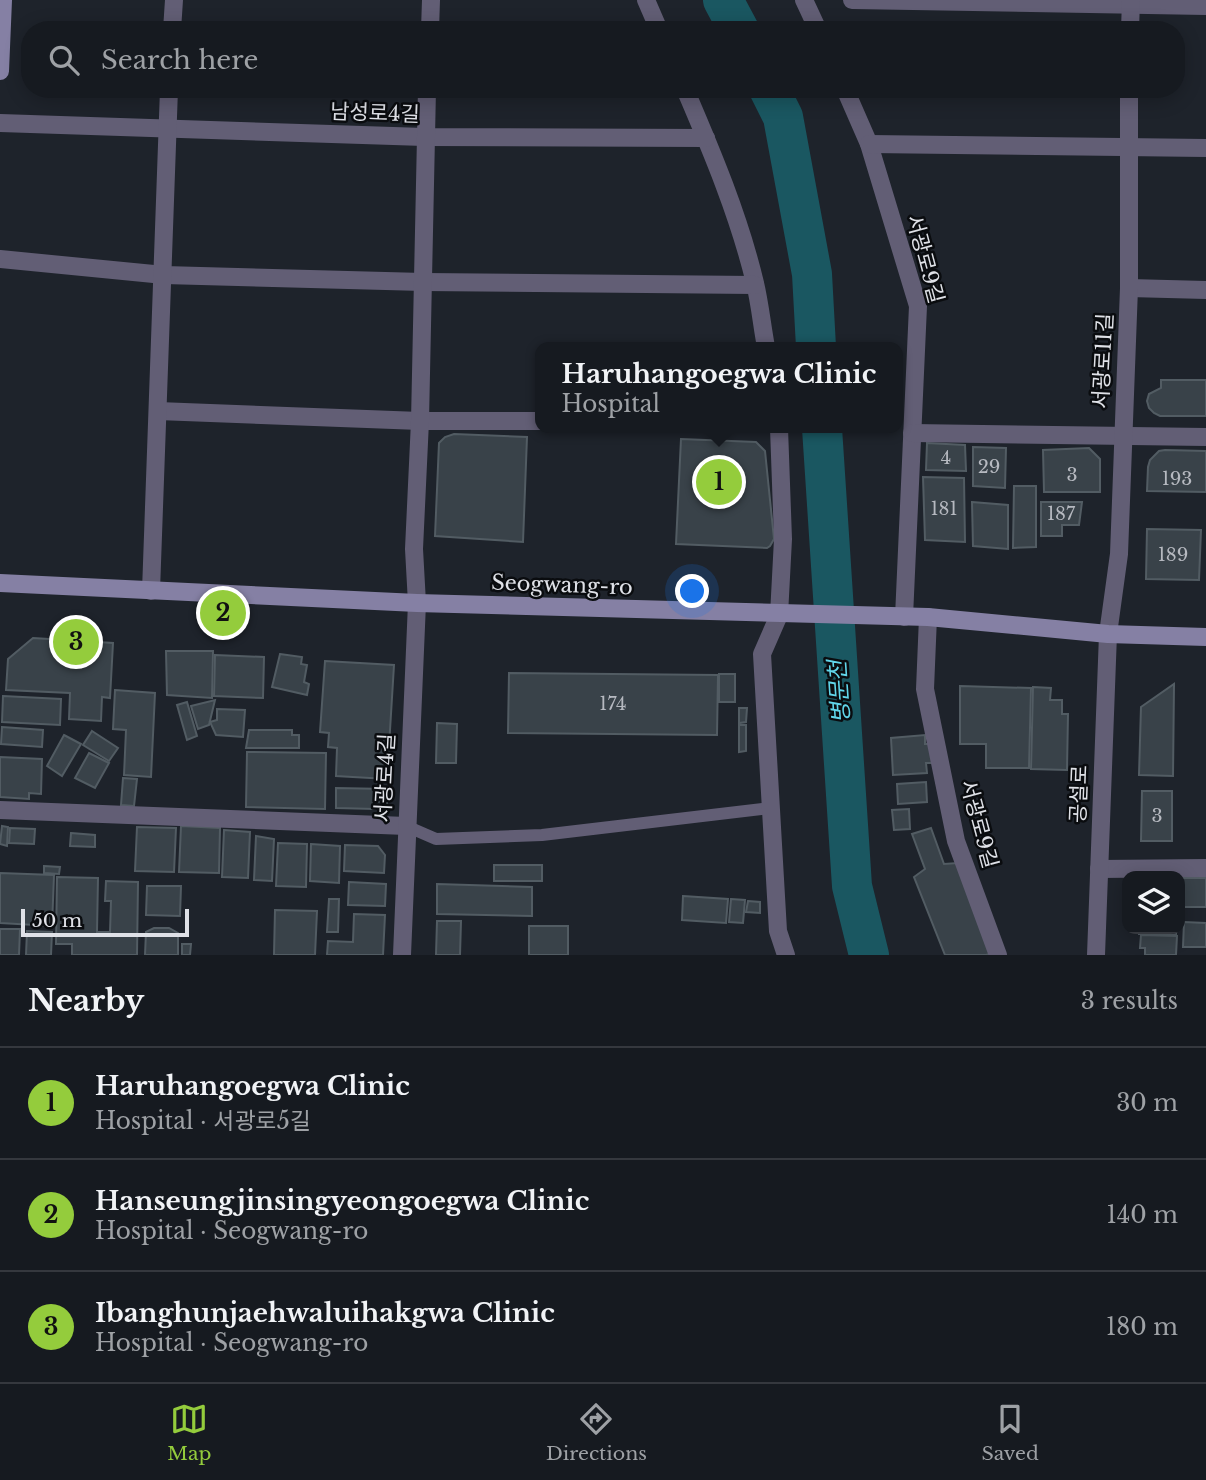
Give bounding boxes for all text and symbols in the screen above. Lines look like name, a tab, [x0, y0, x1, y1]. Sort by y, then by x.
search box	[21, 21, 1185, 98]
icon: search	[45, 41, 83, 79]
text: Search here	[101, 44, 258, 76]
street label: 남성로4길	[330, 98, 420, 128]
street label: 서광로9길	[901, 212, 949, 306]
street label: 서광로11길	[1088, 312, 1118, 410]
popup	[535, 342, 903, 433]
text: Haruhangoegwa Clinic	[562, 358, 876, 390]
text: Hospital	[562, 390, 660, 418]
house number: 4	[941, 447, 951, 469]
pin: 1	[696, 456, 742, 508]
house number: 29	[978, 456, 1000, 478]
house number: 3	[1066, 464, 1078, 486]
house number: 193	[1162, 468, 1192, 490]
house number: 181	[931, 498, 957, 520]
house number: 187	[1047, 503, 1076, 525]
house number: 189	[1158, 544, 1188, 566]
street label: Seogwang-ro	[491, 570, 633, 600]
your location	[675, 574, 709, 608]
pin: 2	[200, 587, 246, 639]
pin: 3	[53, 616, 99, 668]
water label: 병문천	[823, 657, 855, 725]
house number: 174	[599, 693, 627, 715]
street label: 서광로4길	[370, 733, 400, 823]
street label: 공설로	[1065, 765, 1093, 823]
street label: 서광로9길	[955, 777, 1003, 871]
house number: 3	[1151, 805, 1163, 827]
map controls	[1122, 871, 1185, 934]
button: layers	[1122, 871, 1185, 934]
scale bar	[21, 906, 189, 938]
text: 50 m	[32, 909, 82, 932]
text: Nearby	[28, 982, 144, 1019]
text: 3 results	[1081, 987, 1178, 1015]
text: Haruhangoegwa Clinic	[95, 1070, 410, 1102]
text: 1	[46, 1089, 56, 1117]
text: 30 m	[1116, 1089, 1178, 1117]
text: Hospital · 서광로5길	[95, 1107, 311, 1135]
text: Hanseungjinsingyeongoegwa Clinic	[95, 1185, 589, 1217]
text: 2	[44, 1201, 58, 1229]
text: 140 m	[1107, 1201, 1178, 1229]
text: Hospital · Seogwang-ro	[95, 1217, 368, 1245]
text: Ibanghunjaehwaluihakgwa Clinic	[95, 1297, 555, 1329]
text: 3	[44, 1313, 58, 1341]
text: 180 m	[1106, 1313, 1178, 1341]
text: Hospital · Seogwang-ro	[95, 1329, 368, 1357]
tab: Map	[167, 1400, 211, 1465]
tab: Directions	[546, 1400, 647, 1465]
tab: Saved	[981, 1400, 1039, 1465]

